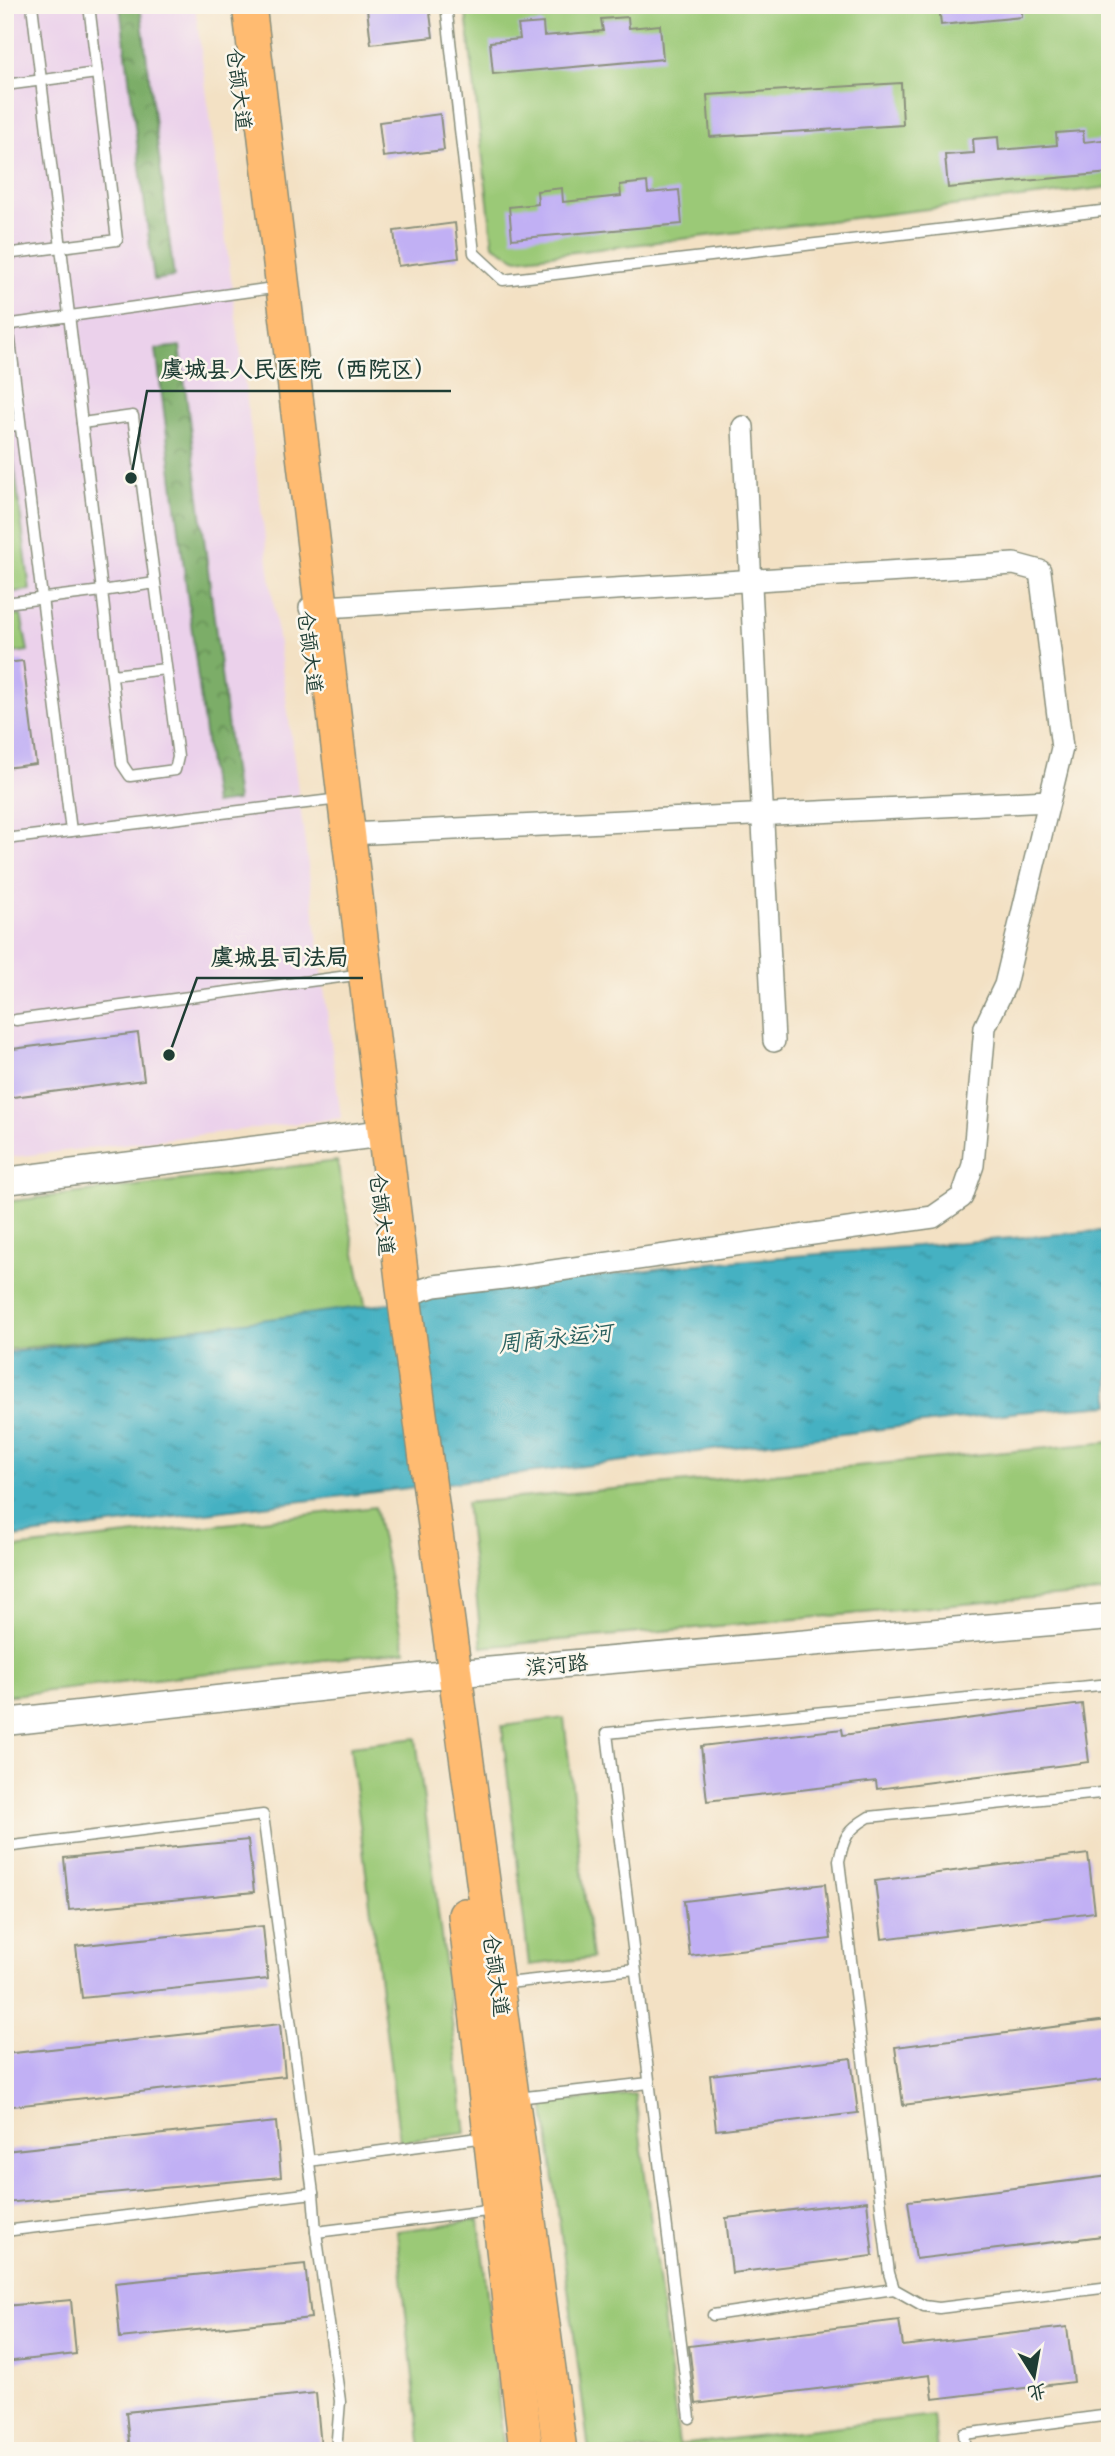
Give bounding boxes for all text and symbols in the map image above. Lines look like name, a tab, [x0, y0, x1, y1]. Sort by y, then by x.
street label: 仓颉大道	[220, 46, 257, 132]
callout: 虞城县人民医院（西院区）	[147, 347, 451, 391]
text: 虞城县人民医院（西院区）	[161, 355, 437, 384]
street label: 仓颉大道	[291, 609, 328, 695]
callout: 虞城县司法局	[197, 934, 363, 978]
text: 虞城县司法局	[211, 943, 349, 972]
street label: 仓颉大道	[363, 1171, 400, 1257]
water label: 周商永运河	[496, 1318, 618, 1359]
street label: 滨河路	[524, 1649, 590, 1682]
street label: 仓颉大道	[476, 1932, 515, 2019]
north arrow	[1000, 2340, 1070, 2410]
text: 北	[1025, 2378, 1049, 2405]

